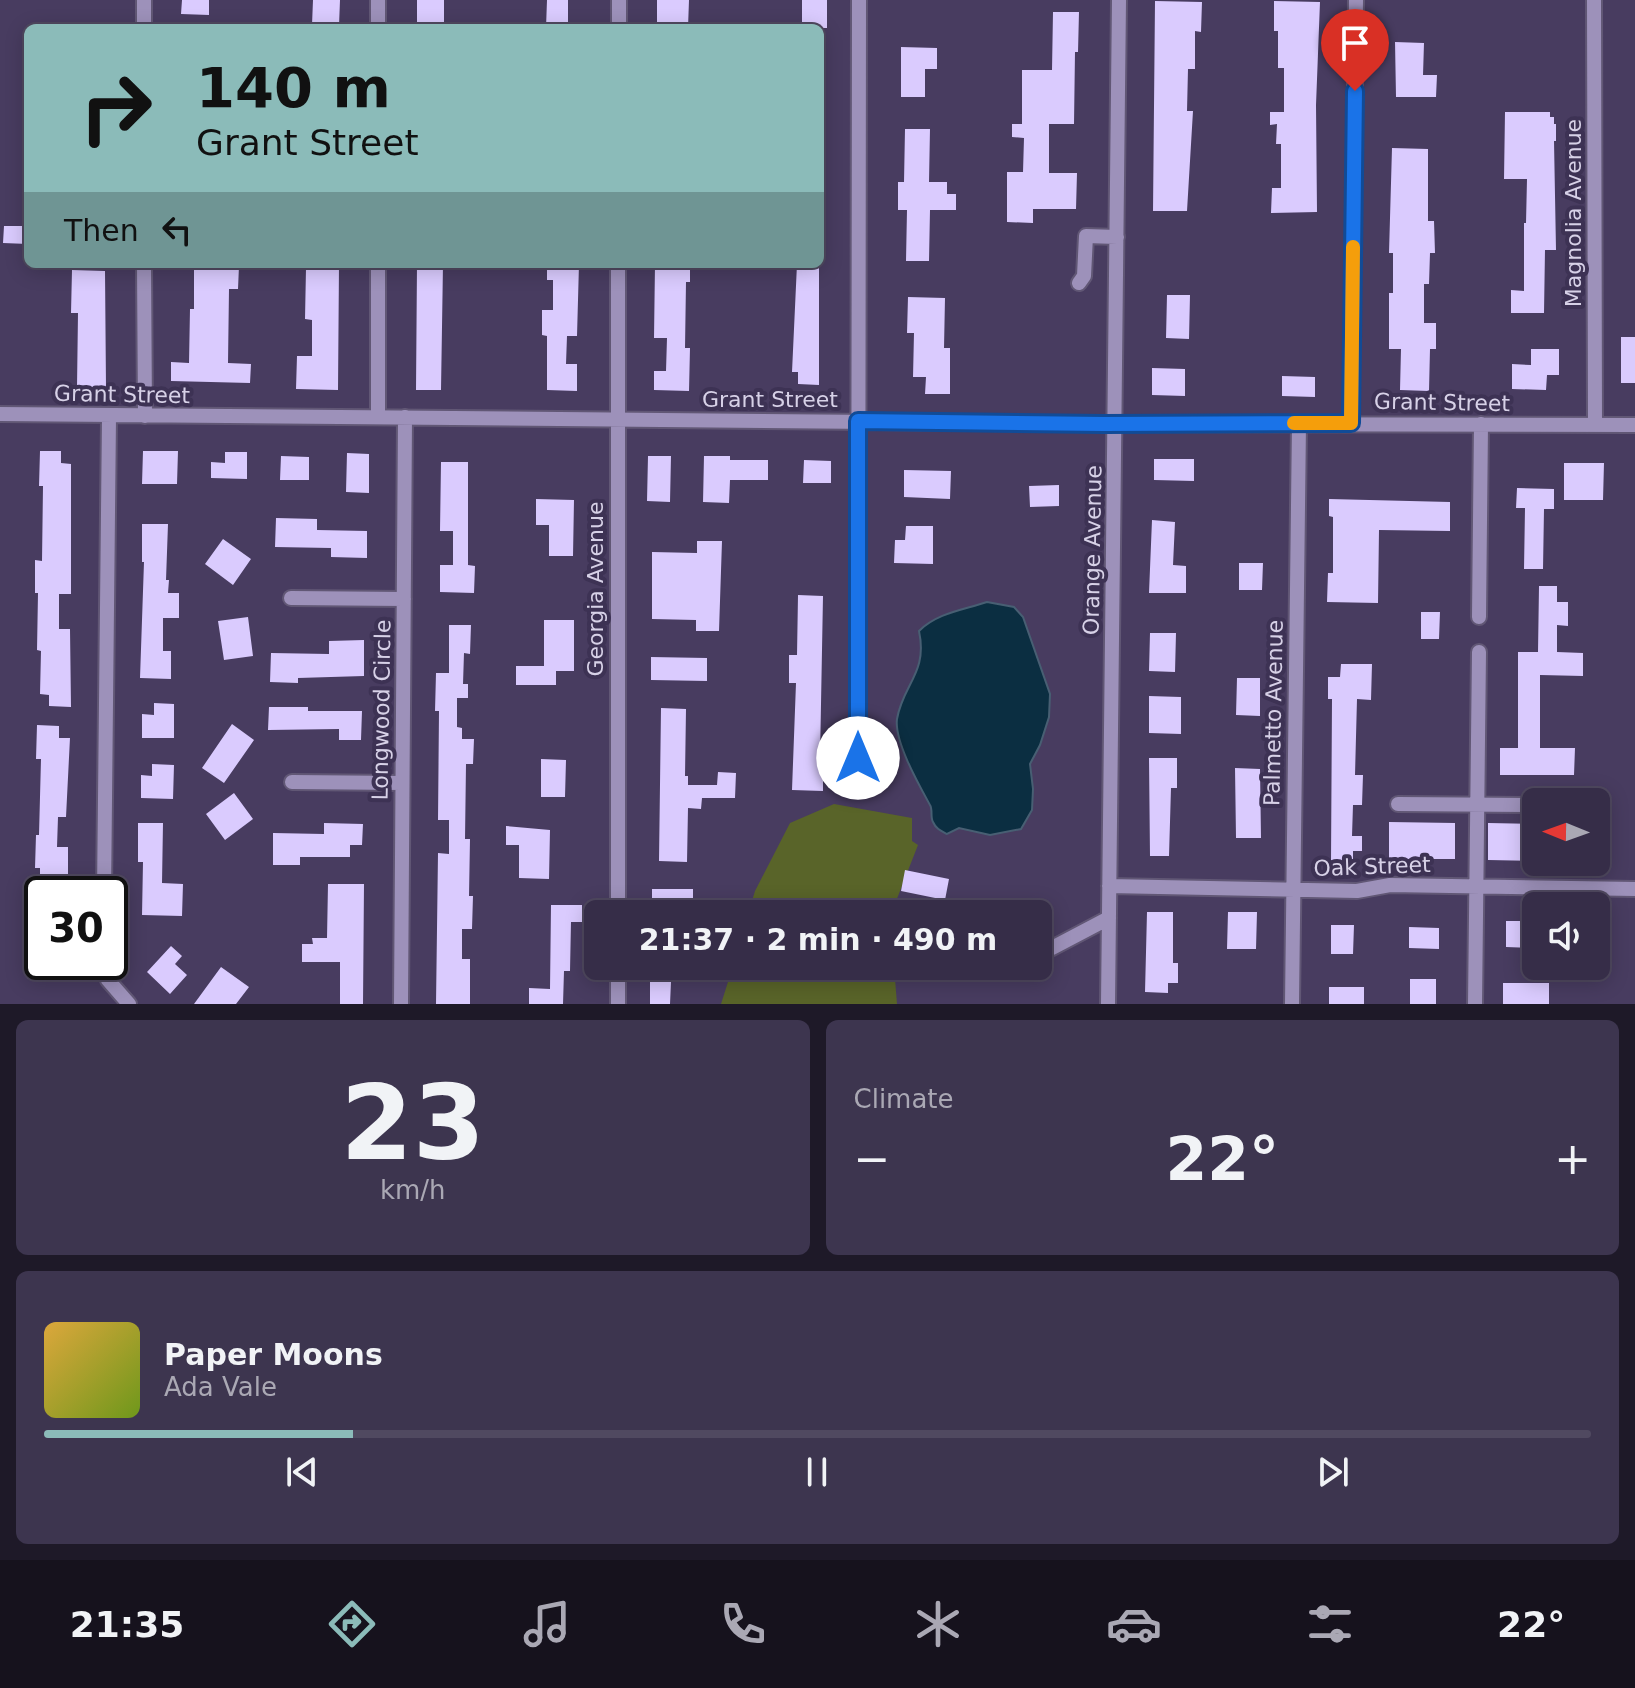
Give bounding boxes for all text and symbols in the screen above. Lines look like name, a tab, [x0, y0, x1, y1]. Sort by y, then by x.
pin	[1321, 9, 1389, 91]
icon: arrive	[1333, 21, 1377, 65]
text: 140 m	[196, 55, 391, 120]
icon: right	[64, 56, 168, 160]
street label: Magnolia Avenue	[1561, 119, 1586, 307]
text: Grant Street	[196, 122, 419, 163]
icon: left	[155, 208, 199, 252]
text: Then	[64, 213, 139, 248]
street label: Grant Street	[54, 381, 191, 408]
street label: Grant Street	[702, 387, 838, 412]
street label: Grant Street	[1374, 389, 1511, 416]
street label: Orange Avenue	[1079, 465, 1106, 635]
street label: Georgia Avenue	[583, 502, 608, 677]
street label: Longwood Circle	[367, 619, 396, 801]
street label: Palmetto Avenue	[1259, 620, 1288, 806]
position arrow	[816, 716, 900, 800]
north arrow	[1522, 788, 1610, 876]
map controls	[1522, 788, 1610, 980]
street label: Oak Street	[1313, 852, 1431, 881]
speed limit sign: 30	[24, 876, 128, 980]
button: sound	[1522, 892, 1610, 980]
text: 21:37 · 2 min · 490 m	[639, 922, 997, 957]
text: 23	[340, 1062, 485, 1184]
text: Climate	[854, 1084, 954, 1114]
text: 22°	[1166, 1124, 1279, 1194]
text: −	[854, 1133, 890, 1184]
text: +	[1554, 1133, 1591, 1184]
text: km/h	[380, 1175, 446, 1205]
text: Paper Moons	[164, 1337, 383, 1372]
text: Ada Vale	[164, 1372, 277, 1402]
icon: previous	[280, 1450, 324, 1494]
icon: pause	[795, 1450, 839, 1494]
icon: next	[1311, 1450, 1355, 1494]
icon: directions	[324, 1596, 380, 1652]
icon: music	[519, 1596, 575, 1652]
icon: phone	[715, 1596, 771, 1652]
icon: climate	[910, 1596, 966, 1652]
icon: car	[1106, 1596, 1162, 1652]
icon: filters	[1302, 1596, 1358, 1652]
text: 21:35	[70, 1604, 184, 1645]
text: 22°	[1497, 1604, 1565, 1645]

